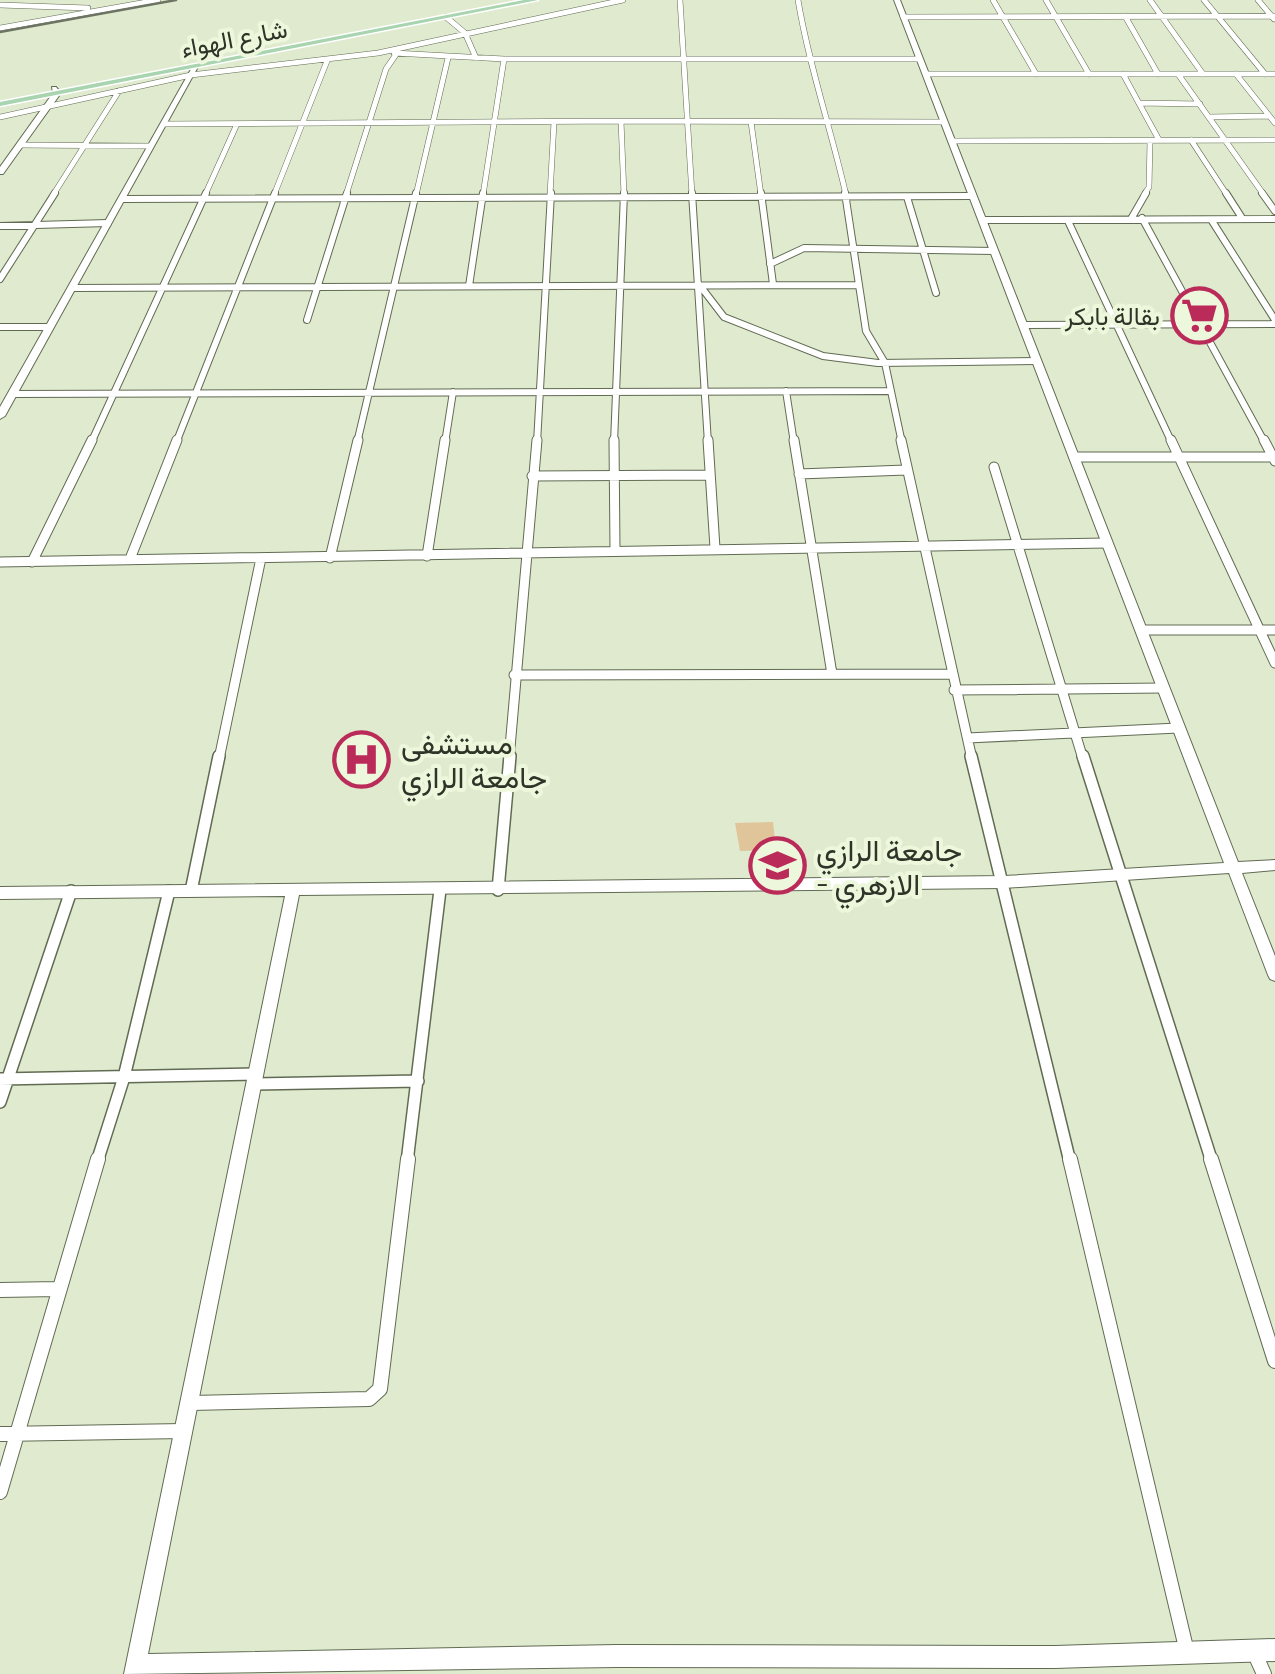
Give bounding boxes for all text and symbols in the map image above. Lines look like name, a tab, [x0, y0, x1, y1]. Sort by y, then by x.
street label: شارع الهواء	[178, 11, 290, 65]
supermarket icon: بقالة بابكر	[1169, 285, 1229, 345]
place label: بقالة بابكر	[1064, 298, 1160, 333]
place label: مستشفى جامعة الرازي	[401, 722, 547, 802]
hospital icon: مستشفى جامعة الرازي	[332, 729, 392, 789]
place label: جامعة الرازي - الازهري	[816, 829, 962, 909]
school or university icon: جامعة الرازي - الازهري	[747, 836, 807, 896]

